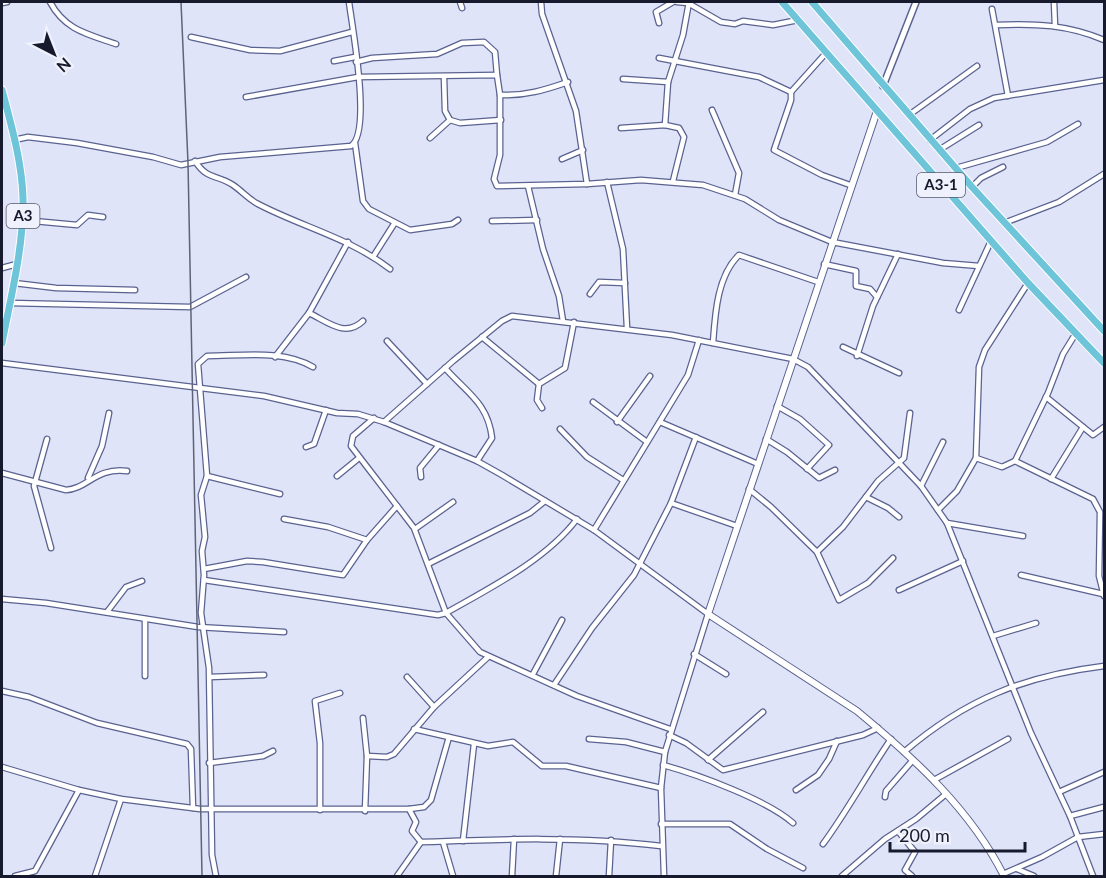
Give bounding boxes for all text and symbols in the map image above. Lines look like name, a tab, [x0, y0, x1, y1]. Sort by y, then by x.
north arrow	[24, 24, 84, 84]
text: N	[53, 54, 75, 77]
road number: A3-1	[917, 173, 965, 197]
road number: A3	[7, 204, 40, 228]
scale bar	[890, 815, 1025, 853]
text: 200 m	[899, 824, 950, 846]

